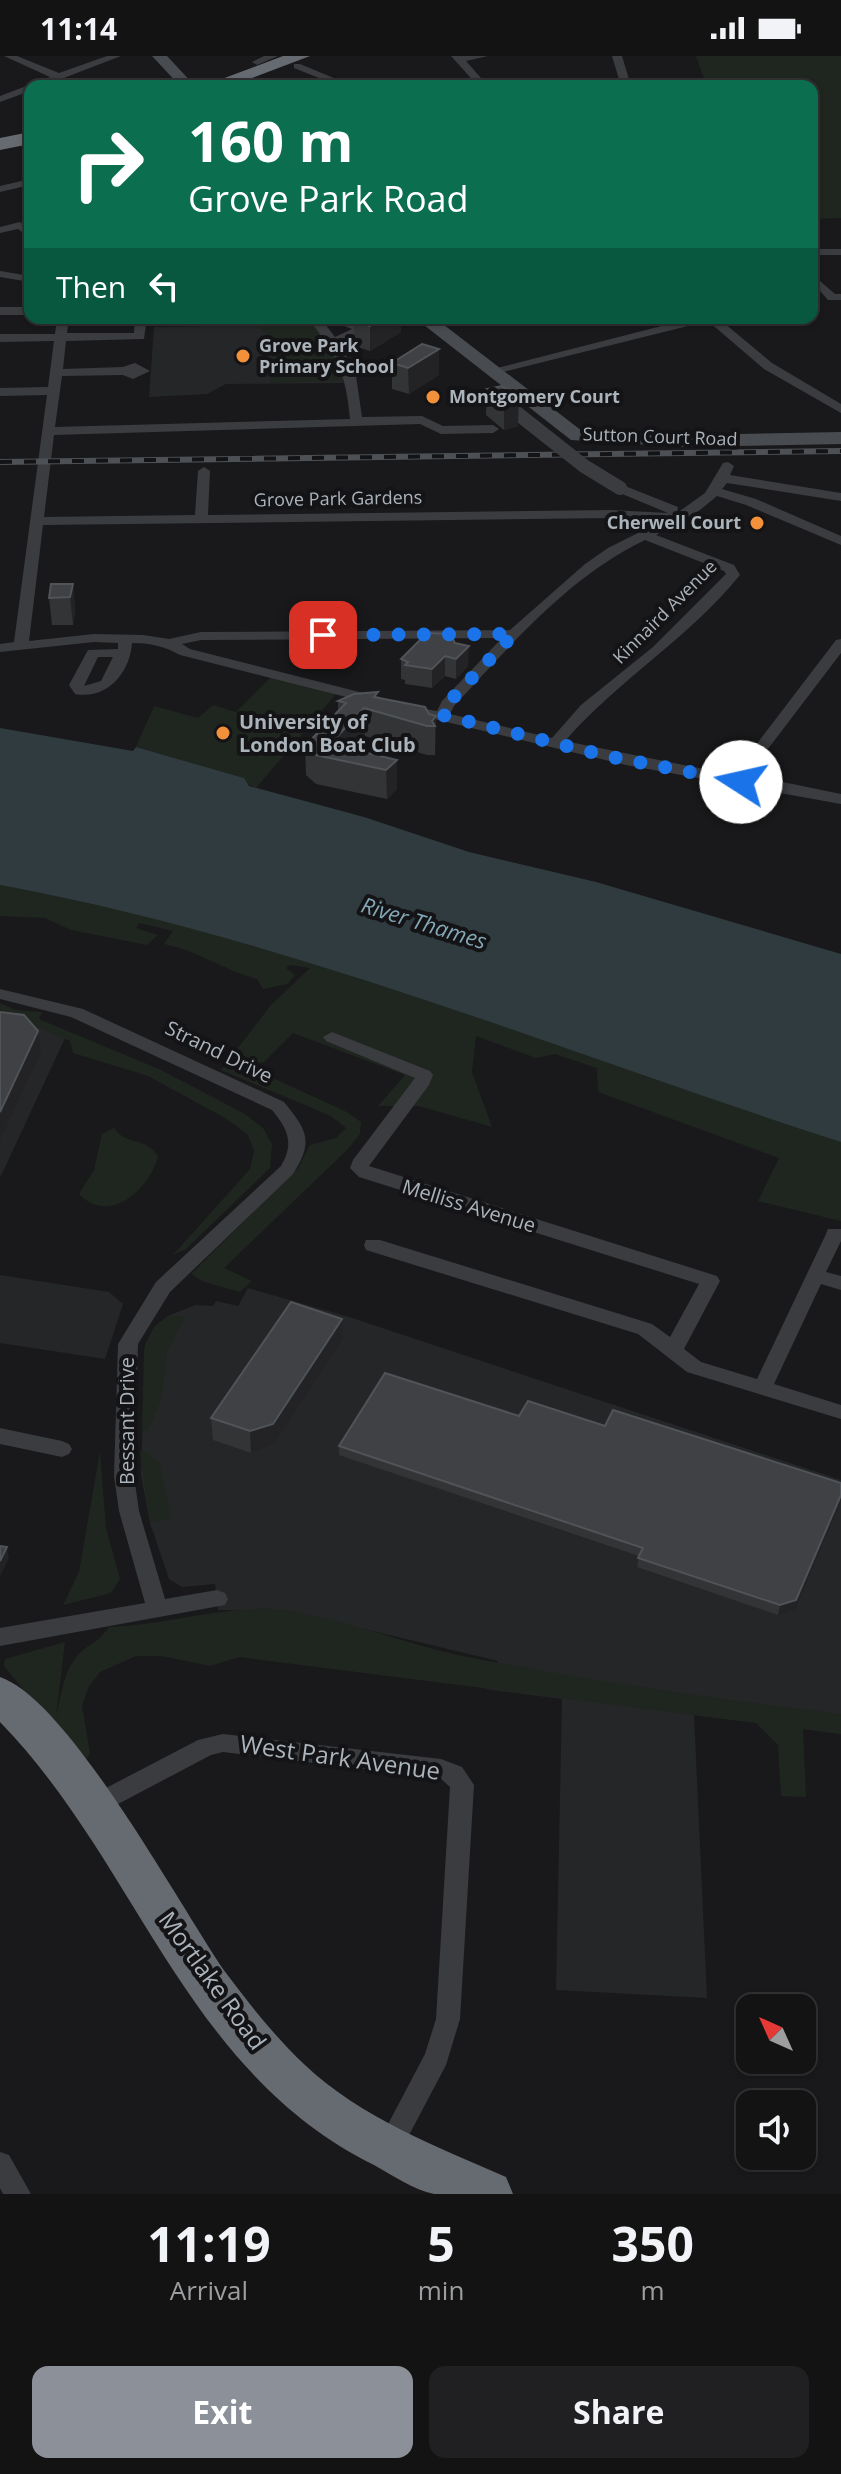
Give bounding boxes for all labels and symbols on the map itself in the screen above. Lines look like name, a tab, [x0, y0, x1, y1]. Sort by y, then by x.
place label: Grove Park Primary School	[259, 333, 394, 378]
marker: Grove Park Primary School	[234, 347, 252, 365]
place label: Montgomery Court	[449, 384, 620, 408]
marker: Montgomery Court	[424, 388, 442, 406]
street label: Sutton Court Road	[582, 421, 738, 451]
street label: Grove Park Gardens	[254, 485, 422, 511]
place label: Cherwell Court	[607, 510, 741, 534]
marker: Cherwell Court	[748, 514, 766, 532]
street label: Kinnaird Avenue	[607, 554, 722, 669]
pin	[289, 601, 357, 669]
place label: University of London Boat Club	[239, 708, 416, 758]
marker: University of London Boat Club	[214, 724, 232, 742]
position arrow	[699, 740, 783, 824]
water label: River Thames	[358, 889, 491, 955]
street label: Strand Drive	[161, 1014, 277, 1089]
street label: Melliss Avenue	[399, 1172, 539, 1239]
street label: Bessant Drive	[113, 1357, 140, 1485]
street label: West Park Avenue	[238, 1726, 442, 1787]
street label: Mortlake Road	[152, 1904, 275, 2056]
north arrow	[736, 1994, 816, 2074]

